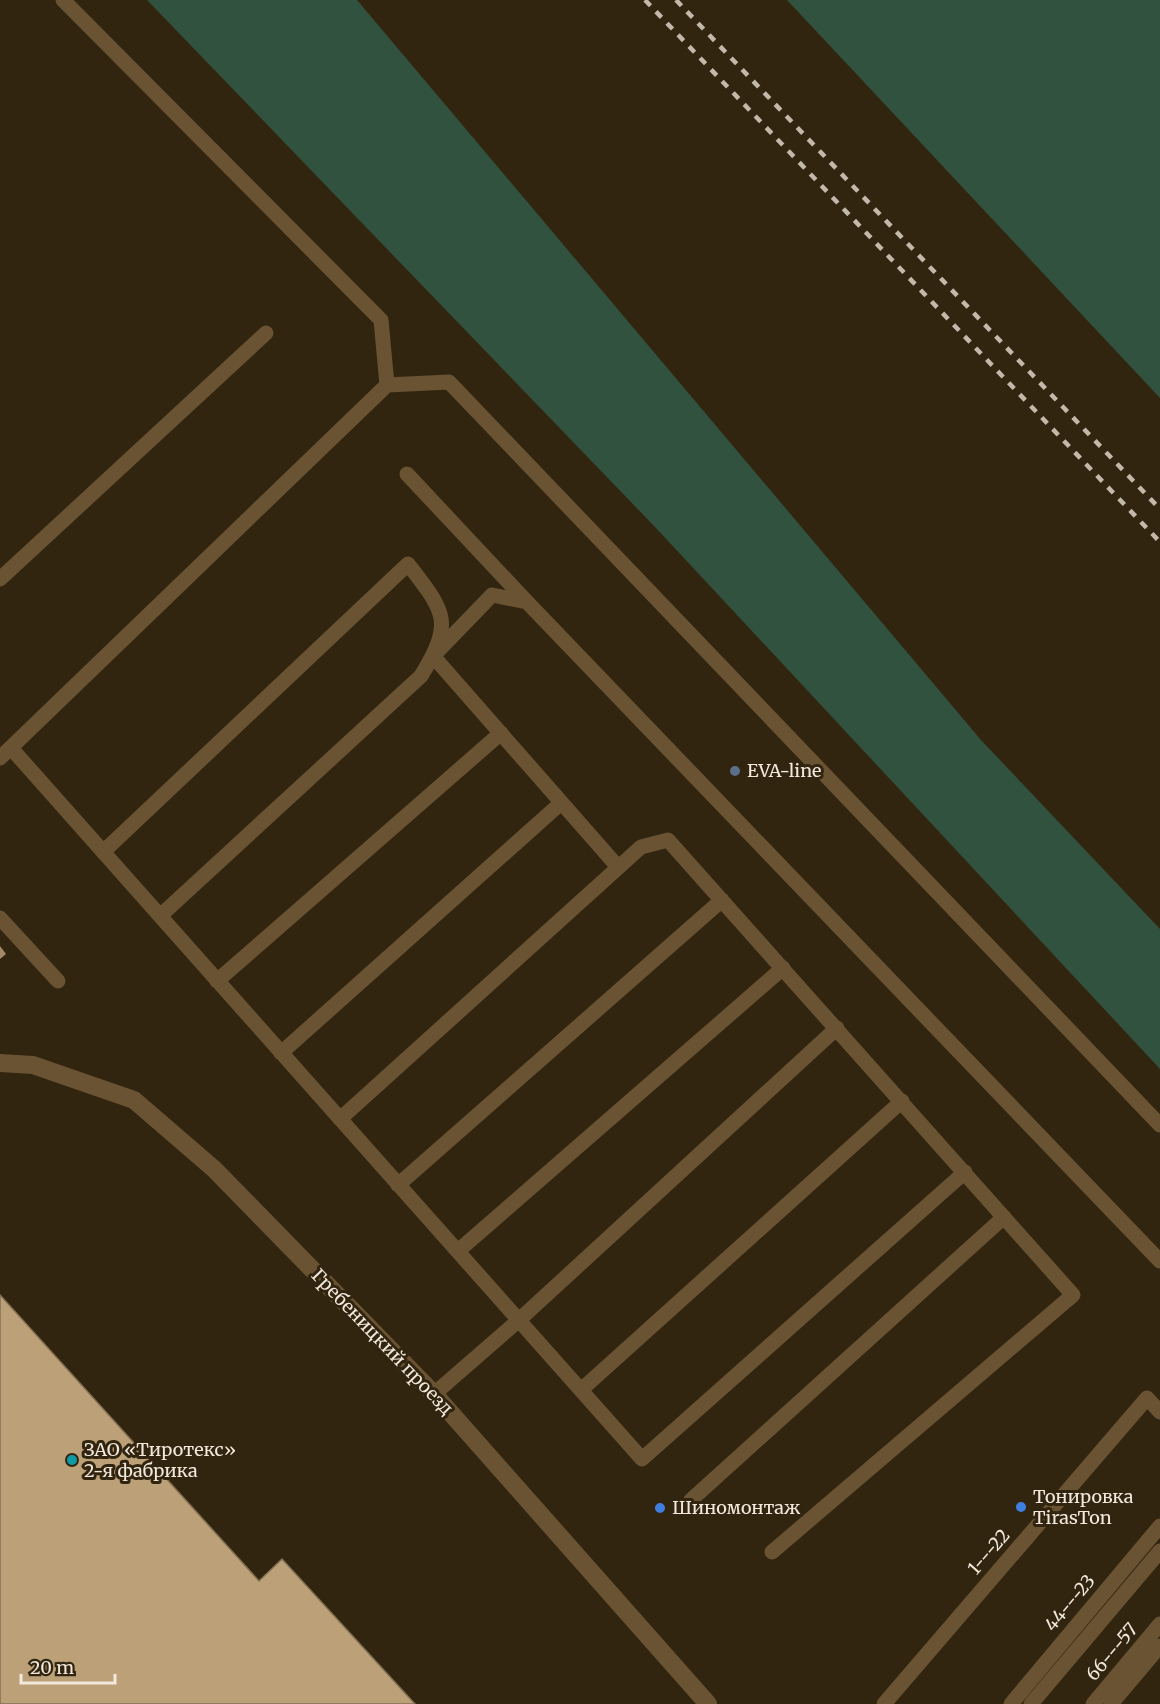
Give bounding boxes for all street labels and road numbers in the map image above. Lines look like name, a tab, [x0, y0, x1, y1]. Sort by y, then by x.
street label: Гребеницкий проезд	[307, 1264, 458, 1420]
street label: 1---22	[963, 1524, 1015, 1579]
street label: 44---23	[1039, 1570, 1100, 1636]
street label: 66---57	[1081, 1618, 1142, 1685]

